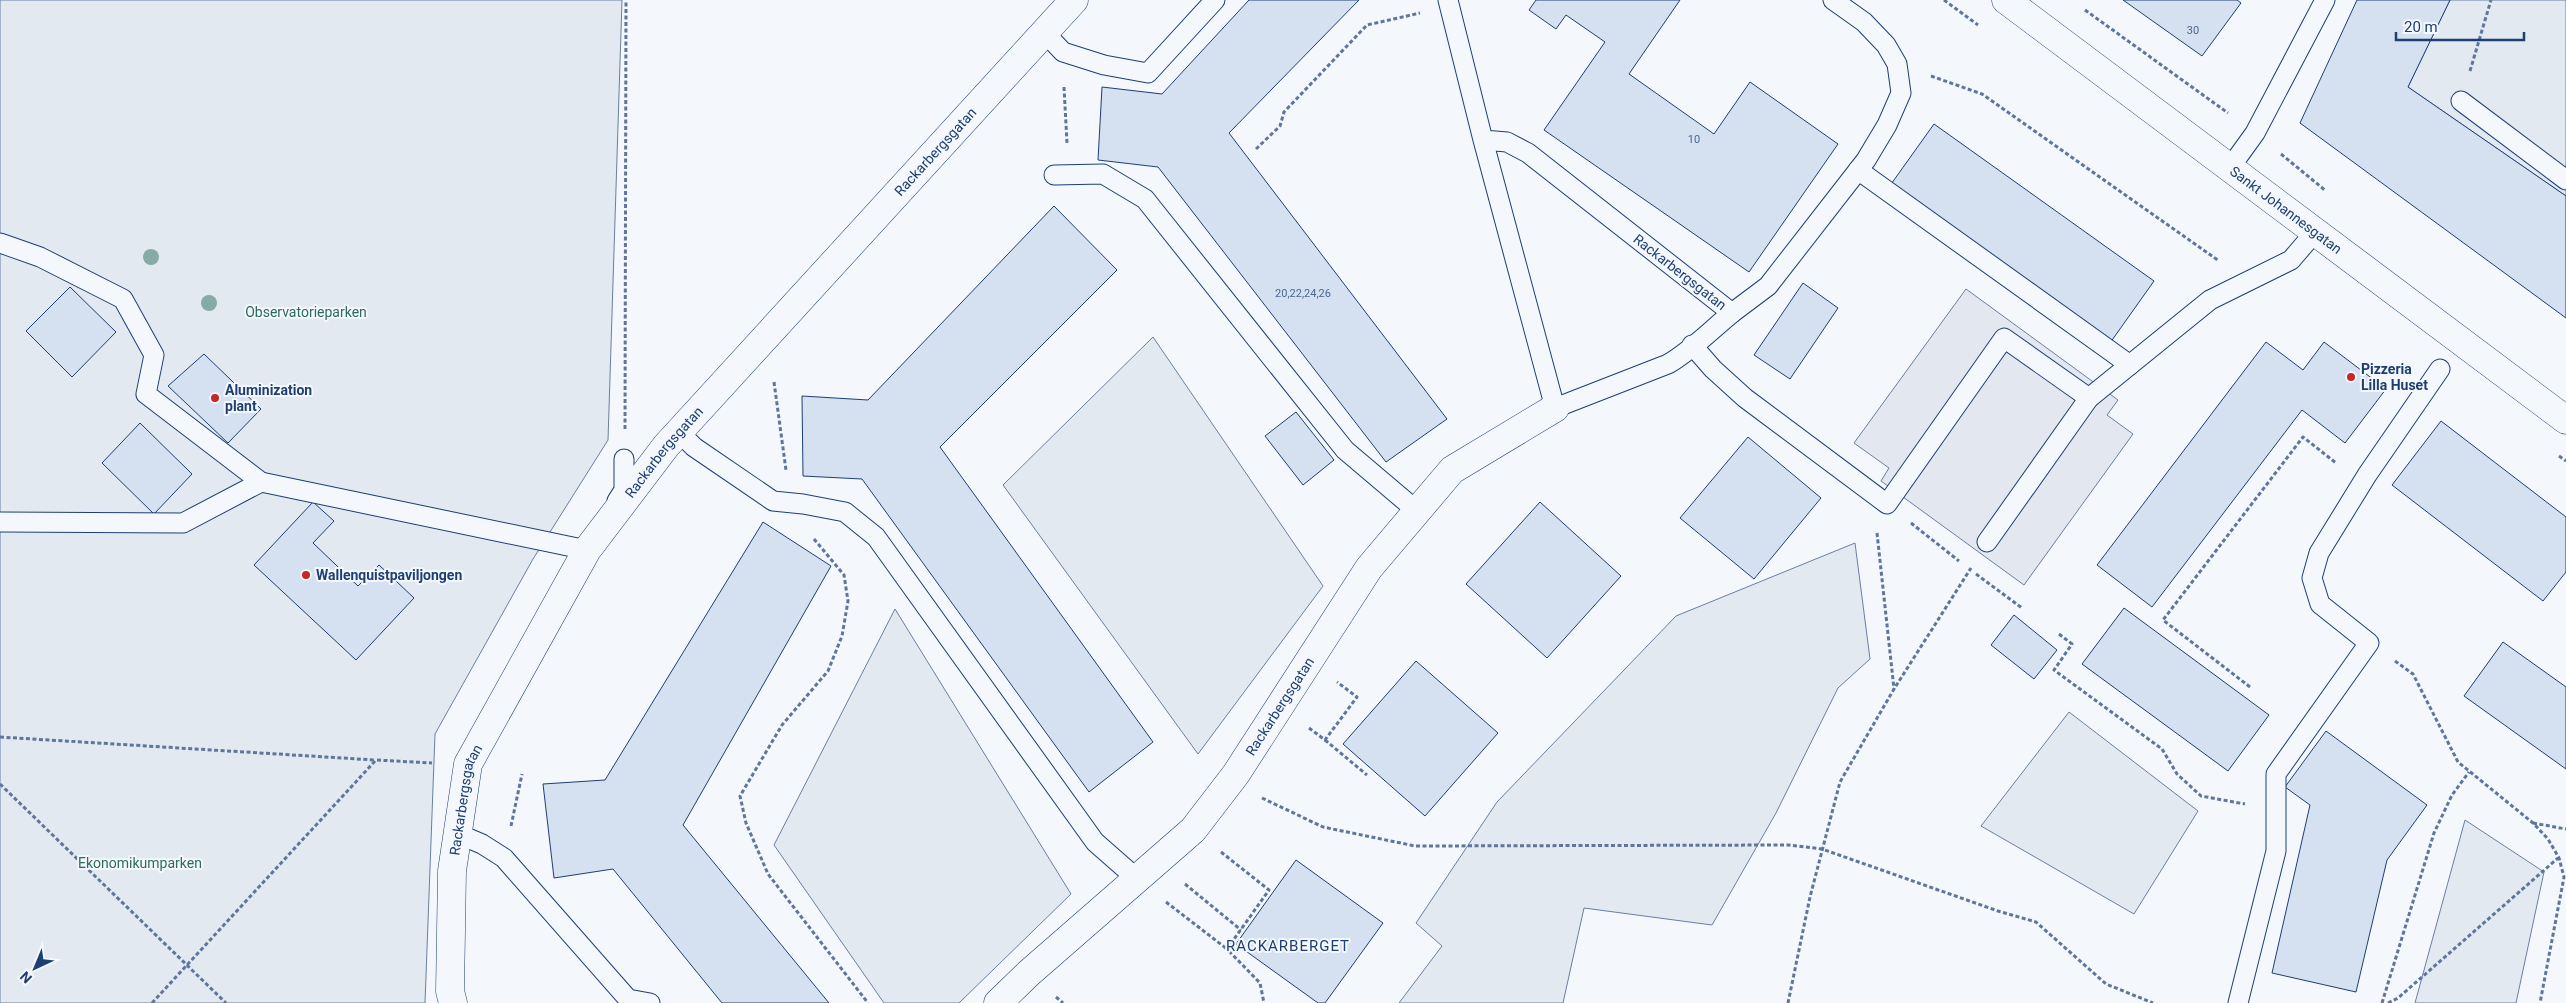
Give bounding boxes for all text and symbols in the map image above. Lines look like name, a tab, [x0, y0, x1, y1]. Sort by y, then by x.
scale bar	[2396, 10, 2524, 42]
text: 20 m	[2404, 18, 2438, 36]
house number: 30	[2187, 24, 2199, 37]
street label: Rackarbergsgatan	[891, 104, 980, 199]
house number: 10	[1688, 133, 1700, 146]
street label: Sankt Johannesgatan	[2227, 163, 2345, 257]
street label: Rackarbergsgatan	[1630, 231, 1730, 313]
house number: 20,22,24,26	[1275, 287, 1331, 300]
park label: Observatorieparken	[245, 304, 367, 320]
place label: Pizzeria Lilla Huset	[2361, 361, 2428, 393]
marker: Pizzeria Lilla Huset	[2345, 371, 2357, 383]
place label: Aluminization plant	[225, 382, 312, 414]
marker: Aluminization plant	[209, 392, 221, 404]
street label: Rackarbergsgatan	[622, 403, 706, 501]
place label: Wallenquistpaviljongen	[316, 567, 462, 583]
marker: Wallenquistpaviljongen	[300, 569, 312, 581]
street label: Rackarbergsgatan	[1242, 654, 1317, 758]
street label: Rackarbergsgatan	[446, 742, 485, 857]
park label: Ekonomikumparken	[78, 855, 202, 871]
district label: RACKARBERGET	[1226, 937, 1350, 955]
north arrow	[10, 943, 60, 993]
text: N	[17, 968, 35, 987]

